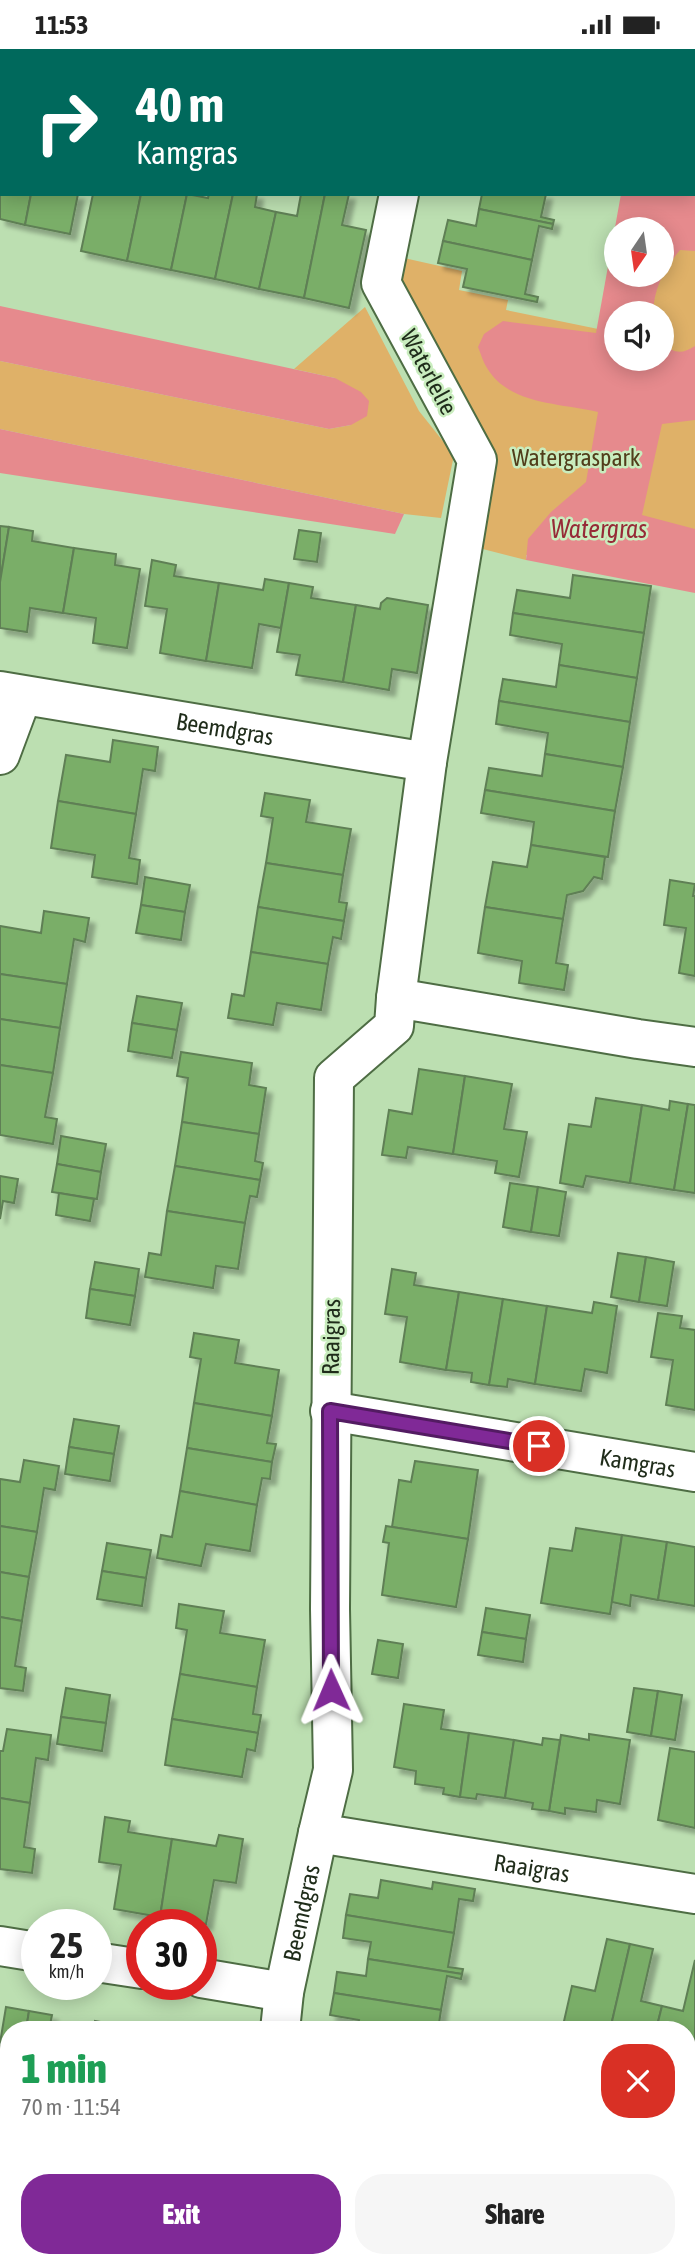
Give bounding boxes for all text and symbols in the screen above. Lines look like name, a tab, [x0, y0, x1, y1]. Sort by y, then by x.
text: 11:53	[35, 10, 89, 40]
text: 40 m	[136, 76, 224, 132]
icon: right	[21, 77, 112, 168]
text: Kamgras	[136, 134, 238, 171]
north arrow	[604, 217, 674, 287]
map controls	[604, 217, 674, 371]
button: sound	[604, 301, 674, 371]
street label: Waterlelie	[395, 325, 463, 419]
park label: Watergraspark	[512, 444, 641, 471]
water label: Watergras	[551, 514, 647, 544]
street label: Beemdgras	[174, 707, 276, 750]
street label: Raaigras	[317, 1299, 345, 1375]
pin	[509, 1416, 569, 1476]
icon: arrive	[520, 1427, 558, 1465]
street label: Kamgras	[598, 1443, 678, 1482]
position arrow	[294, 1653, 368, 1727]
street label: Raaigras	[492, 1848, 572, 1887]
street label: Beemdgras	[277, 1862, 324, 1964]
speed limit sign: 30	[126, 1909, 217, 2000]
text: 25	[50, 1925, 83, 1965]
text: km/h	[49, 1961, 84, 1982]
text: 1 min	[21, 2044, 107, 2092]
button: close	[601, 2044, 675, 2118]
text: 70 m · 11:54	[21, 2094, 121, 2120]
button: Exit	[21, 2174, 341, 2254]
button: Share	[355, 2174, 675, 2254]

